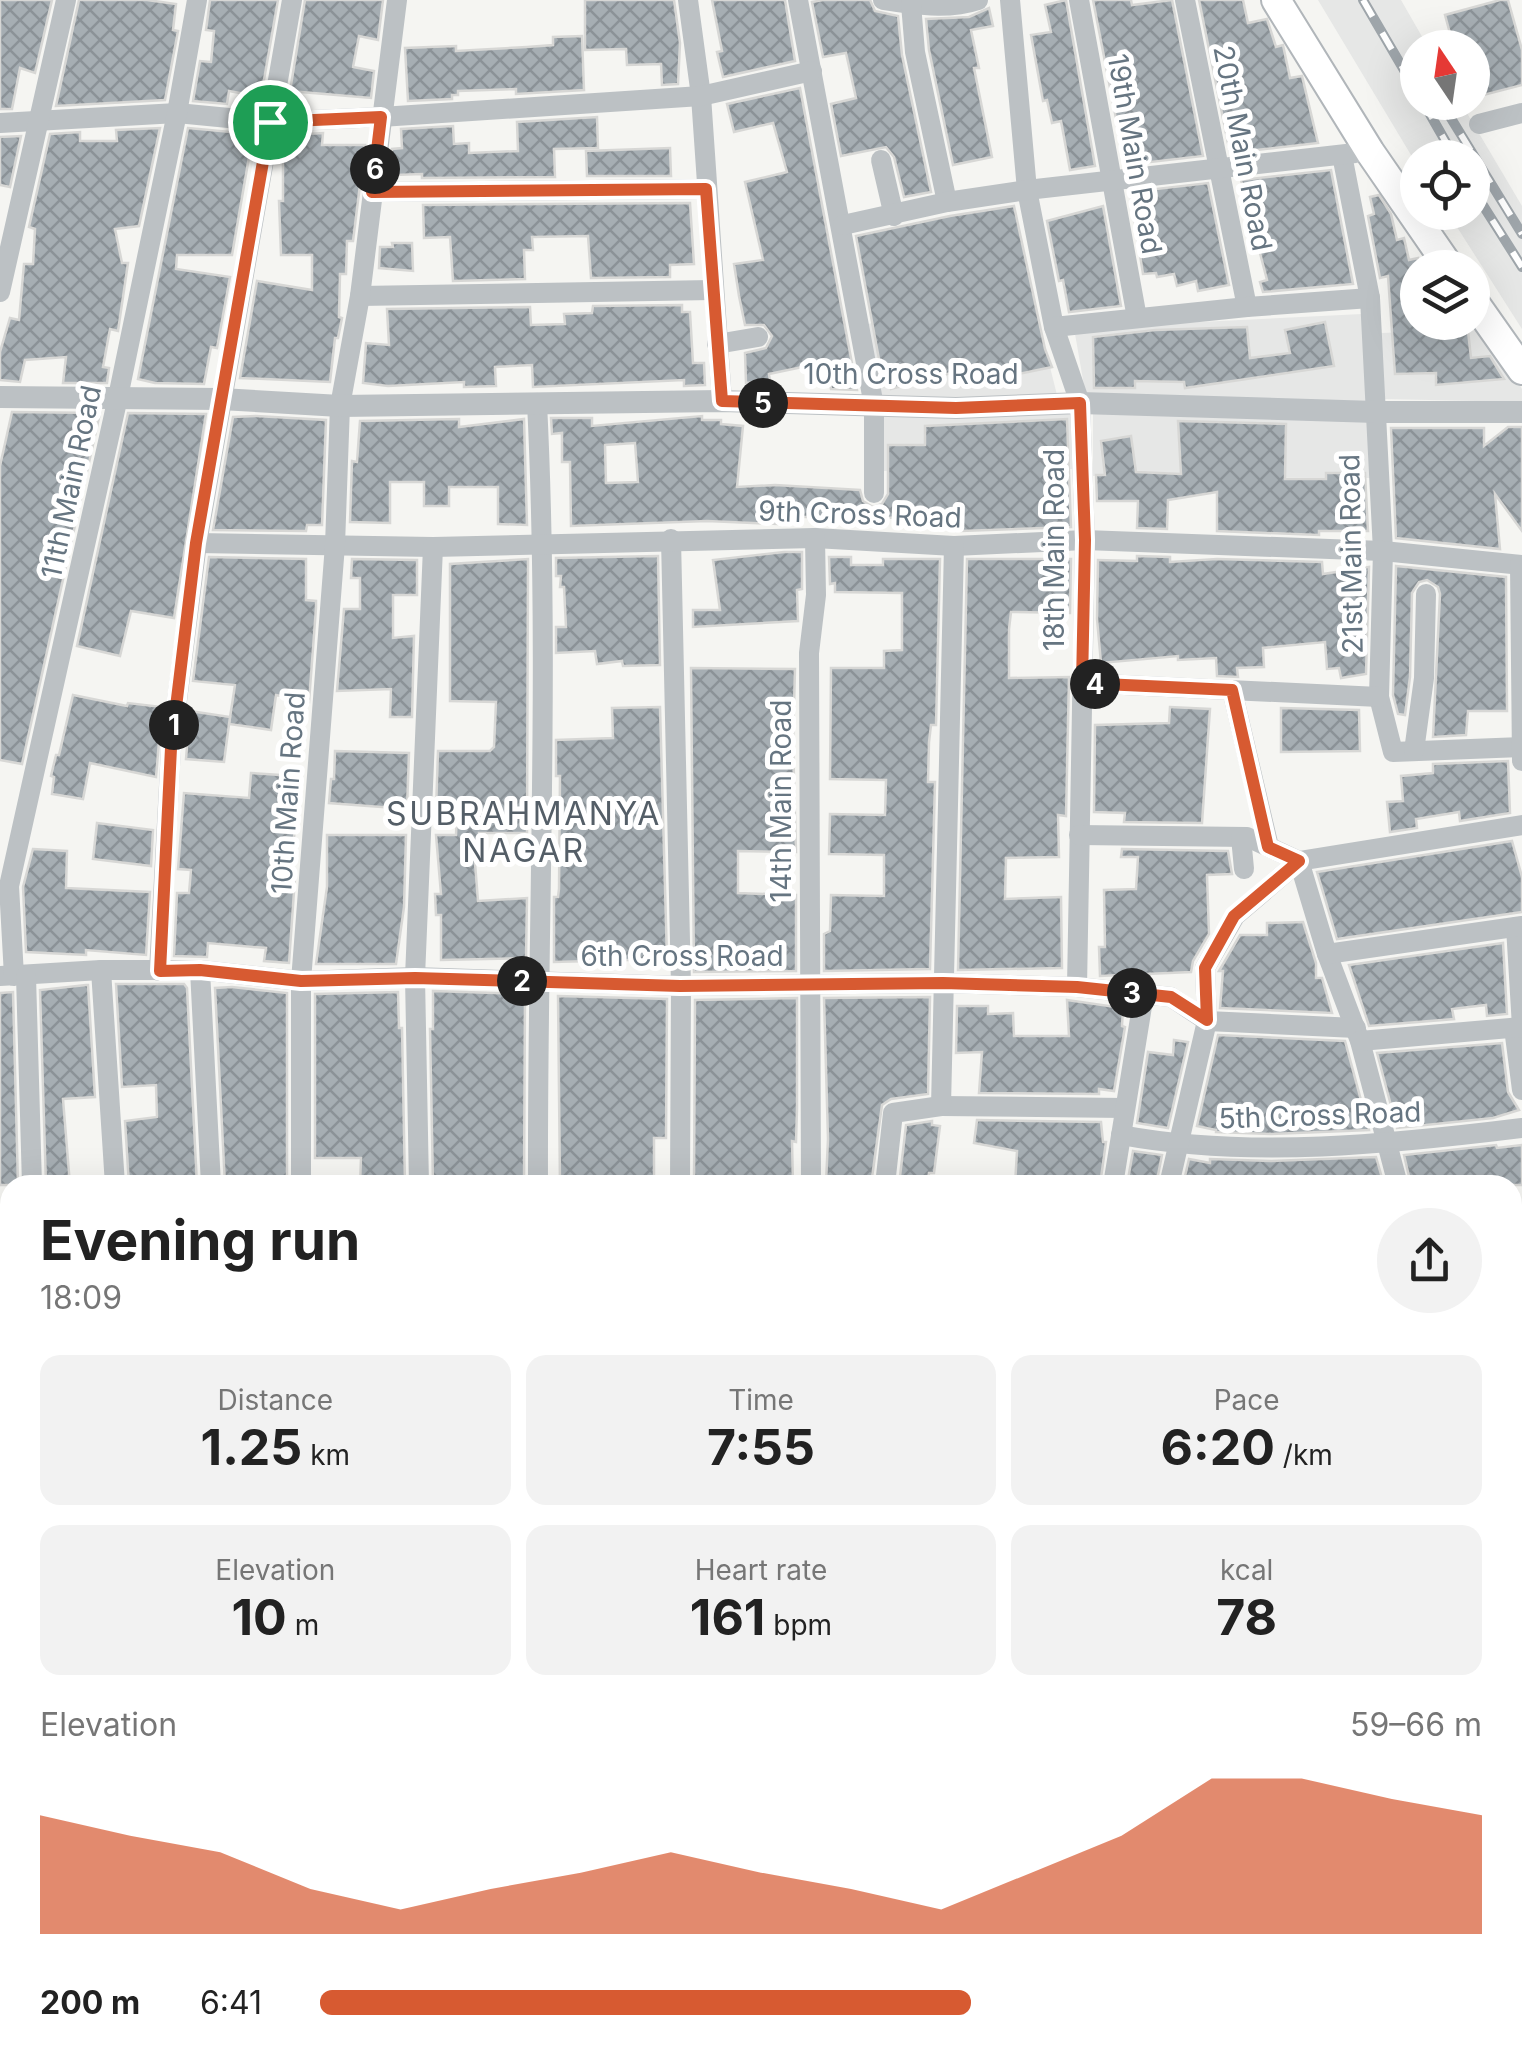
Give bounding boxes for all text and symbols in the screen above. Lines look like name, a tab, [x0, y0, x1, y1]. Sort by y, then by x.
north arrow	[1400, 30, 1490, 120]
map controls	[1400, 30, 1490, 340]
street label: 20th Main Road	[1206, 42, 1280, 254]
street label: 19th Main Road	[1101, 51, 1169, 257]
pin	[228, 80, 313, 165]
icon: arrive	[243, 95, 298, 150]
button: locate	[1400, 140, 1490, 230]
pin: 6	[350, 144, 400, 194]
text: 6	[366, 152, 384, 186]
button: layers	[1400, 250, 1490, 340]
street label: 10th Cross Road	[803, 357, 1019, 391]
pin: 5	[738, 378, 788, 428]
street label: 11th Main Road	[34, 382, 108, 582]
text: 5	[754, 386, 772, 420]
street label: 18th Main Road	[1037, 449, 1071, 651]
street label: 21st Main Road	[1332, 454, 1370, 654]
street label: 9th Cross Road	[758, 493, 962, 535]
pin: 4	[1070, 659, 1120, 709]
text: 4	[1086, 667, 1104, 701]
street label: 10th Main Road	[264, 691, 312, 895]
pin: 1	[149, 700, 199, 750]
street label: 14th Main Road	[764, 700, 798, 902]
text: 1	[168, 708, 180, 742]
district label: SUBRAHMANYA NAGAR	[386, 794, 662, 870]
street label: 6th Cross Road	[580, 939, 784, 973]
pin: 2	[497, 956, 547, 1006]
text: 2	[513, 964, 531, 998]
pin: 3	[1107, 968, 1157, 1018]
text: 3	[1123, 976, 1141, 1010]
street label: 5th Cross Road	[1218, 1094, 1422, 1136]
text: Evening run	[40, 1207, 360, 1273]
button: share	[1377, 1208, 1482, 1313]
text: 18:09	[40, 1278, 122, 1317]
text: Distance	[218, 1383, 333, 1417]
text: Time	[728, 1383, 794, 1417]
text: Pace	[1214, 1383, 1280, 1417]
text: 1.25	[201, 1417, 302, 1477]
text: 7:55	[707, 1417, 815, 1477]
text: 6:20	[1161, 1417, 1275, 1477]
text: km	[302, 1438, 350, 1472]
text: /km	[1275, 1438, 1333, 1472]
text: Elevation	[215, 1553, 335, 1587]
text: Heart rate	[695, 1553, 827, 1587]
text: kcal	[1220, 1553, 1273, 1587]
text: 10	[231, 1587, 287, 1647]
text: 161	[690, 1587, 765, 1647]
text: 78	[1216, 1587, 1277, 1647]
text: m	[287, 1608, 319, 1642]
text: bpm	[765, 1608, 832, 1642]
text: Elevation	[40, 1705, 177, 1744]
text: 59–66 m	[1350, 1705, 1482, 1744]
text: 200 m	[40, 1983, 140, 2022]
text: 6:41	[200, 1983, 262, 2022]

